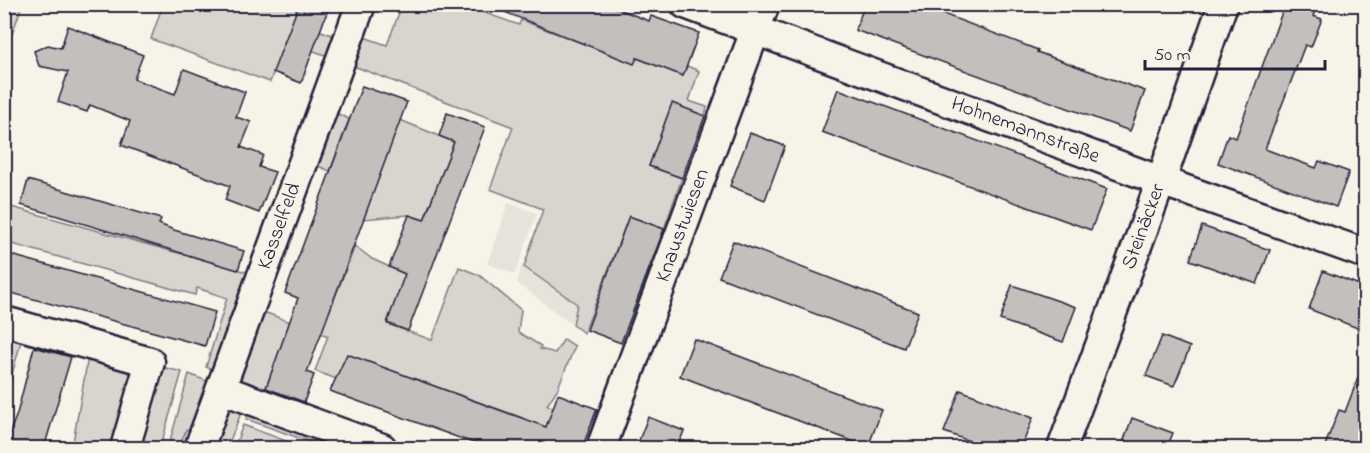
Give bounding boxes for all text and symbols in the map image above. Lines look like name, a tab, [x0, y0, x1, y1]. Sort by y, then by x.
scale bar	[1145, 33, 1325, 71]
text: 50 m	[1154, 43, 1191, 69]
street label: Hohnemannstraße	[947, 89, 1104, 172]
street label: Knaustwiesen	[648, 165, 718, 287]
street label: Kasselfeld	[250, 179, 310, 274]
street label: Steinäcker	[1114, 179, 1174, 274]

